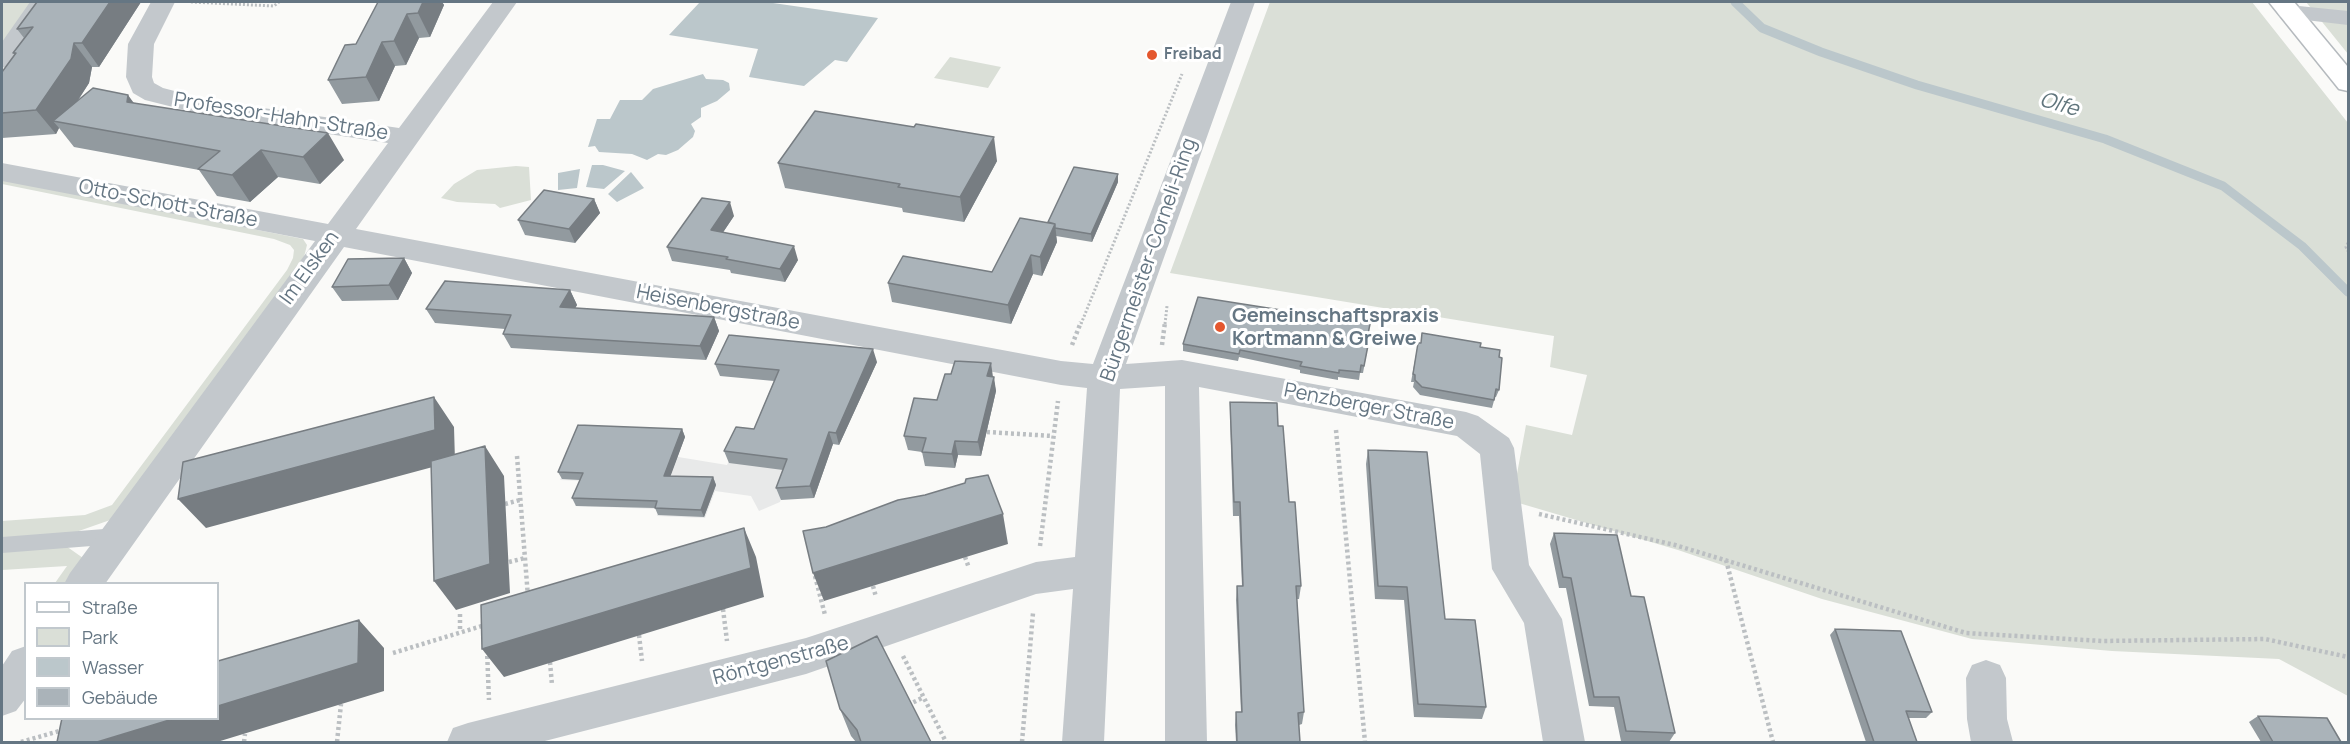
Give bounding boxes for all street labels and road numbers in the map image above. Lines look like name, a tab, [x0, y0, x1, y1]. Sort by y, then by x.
street label: Professor-Hahn-Straße	[172, 88, 390, 146]
street label: Bürgermeister-Corneli-Ring	[1096, 135, 1202, 385]
street label: Otto-Schott-Straße	[76, 175, 260, 233]
street label: Im Elsken	[275, 226, 345, 310]
street label: Heisenbergstraße	[634, 280, 802, 336]
street label: Penzberger Straße	[1282, 379, 1456, 435]
street label: Röntgenstraße	[711, 631, 851, 691]

